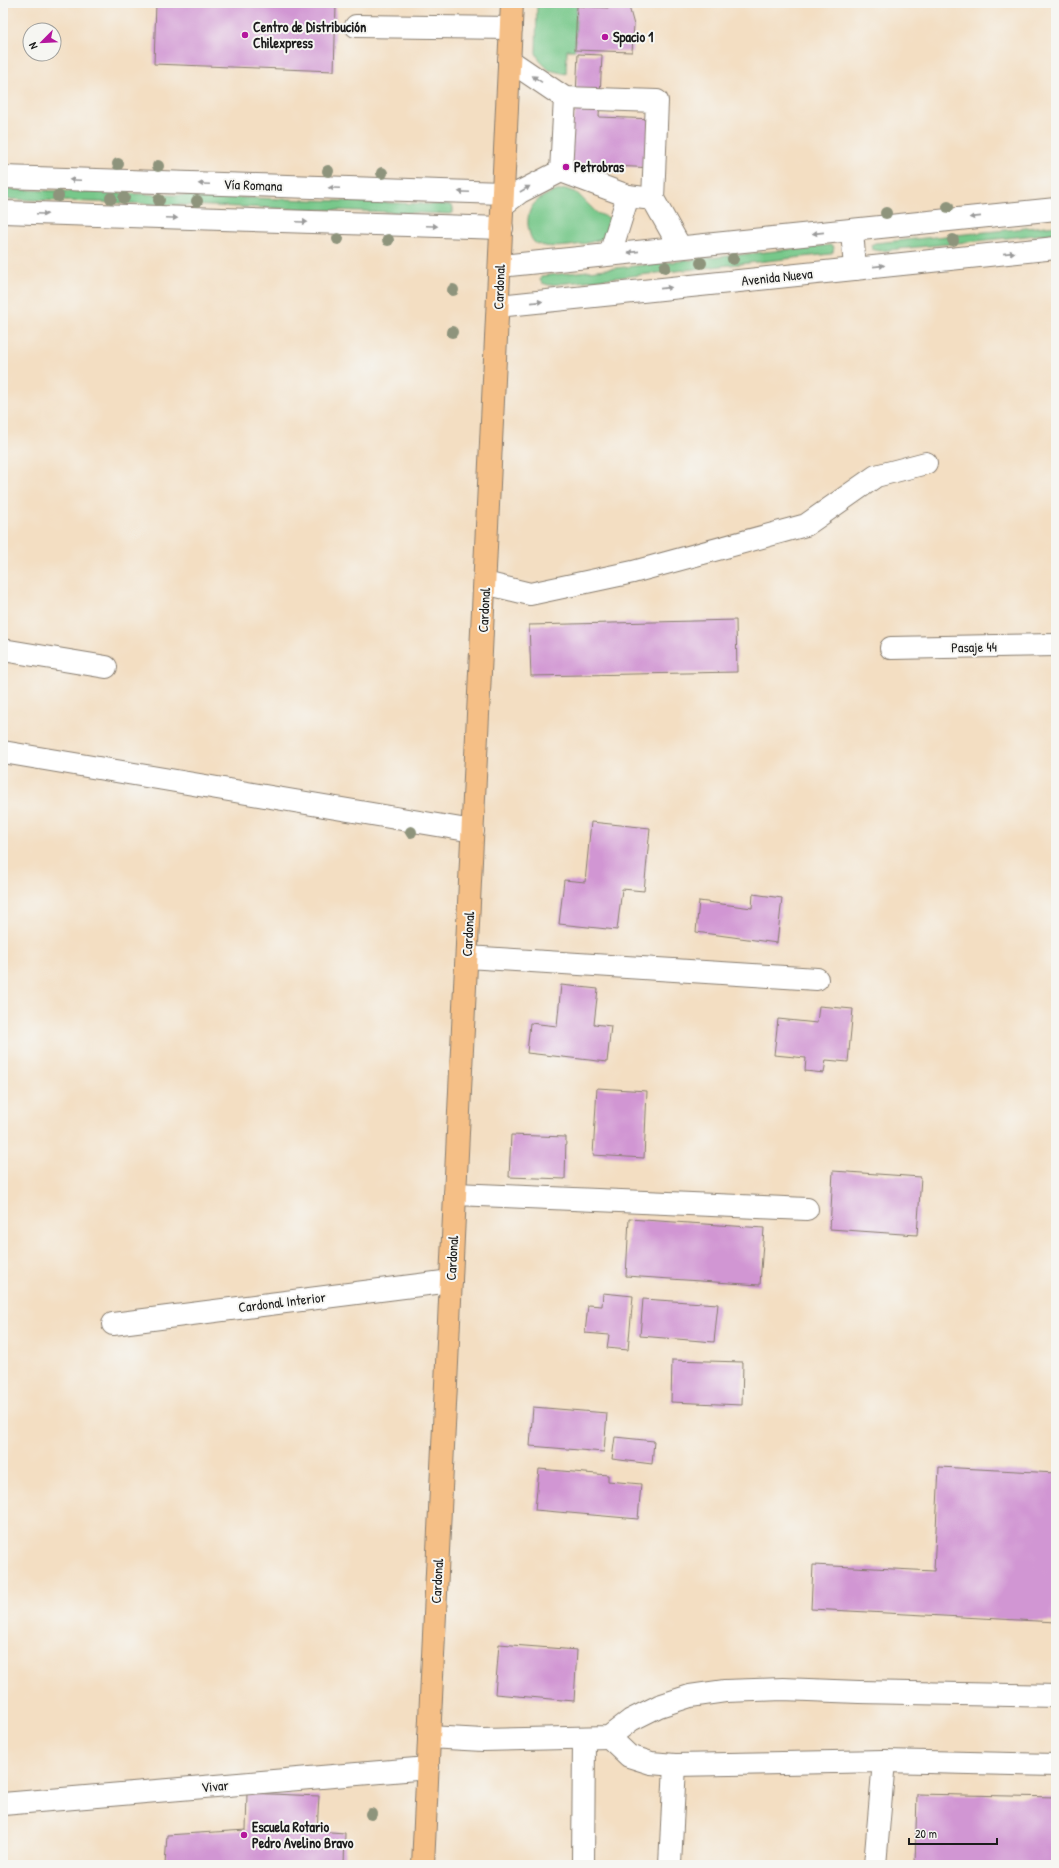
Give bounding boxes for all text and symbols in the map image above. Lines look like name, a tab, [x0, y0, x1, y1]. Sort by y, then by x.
place label: Centro de Distribución Chilexpress	[253, 17, 366, 54]
north arrow	[22, 22, 62, 62]
place label: Spacio 1	[613, 27, 653, 48]
marker: Centro de Distribución Chilexpress	[240, 30, 250, 40]
marker: Spacio 1	[600, 32, 610, 42]
text: N	[25, 40, 40, 52]
one-way arrow	[532, 75, 542, 83]
place label: Petrobras	[574, 157, 625, 176]
marker: Petrobras	[561, 162, 571, 172]
street label: Vía Romana	[223, 174, 283, 195]
one-way arrow	[69, 176, 81, 183]
one-way arrow	[198, 180, 210, 187]
one-way arrow	[328, 184, 340, 191]
one-way arrow	[520, 185, 530, 193]
one-way arrow	[458, 188, 470, 195]
one-way arrow	[36, 210, 48, 217]
one-way arrow	[166, 214, 178, 221]
one-way arrow	[969, 214, 981, 220]
one-way arrow	[296, 218, 308, 225]
one-way arrow	[426, 222, 438, 229]
one-way arrow	[812, 230, 824, 236]
one-way arrow	[627, 248, 639, 255]
one-way arrow	[1003, 249, 1015, 256]
street label: Avenida Nueva	[740, 263, 814, 290]
one-way arrow	[873, 263, 885, 269]
street label: Cardonal	[488, 264, 509, 310]
one-way arrow	[660, 285, 672, 292]
one-way arrow	[531, 299, 543, 305]
street label: Cardonal	[473, 587, 494, 633]
street label: Pasaje 44	[951, 637, 997, 657]
street label: Cardonal	[457, 911, 478, 957]
street label: Cardonal	[441, 1235, 462, 1281]
street label: Cardonal Interior	[237, 1287, 327, 1316]
street label: Cardonal	[426, 1558, 447, 1604]
street label: Vivar	[200, 1775, 230, 1796]
place label: Escuela Rotario Pedro Avelino Bravo	[252, 1817, 354, 1852]
scale bar	[909, 1820, 997, 1846]
text: 20 m	[915, 1825, 937, 1842]
marker: Escuela Rotario Pedro Avelino Bravo	[239, 1830, 249, 1840]

